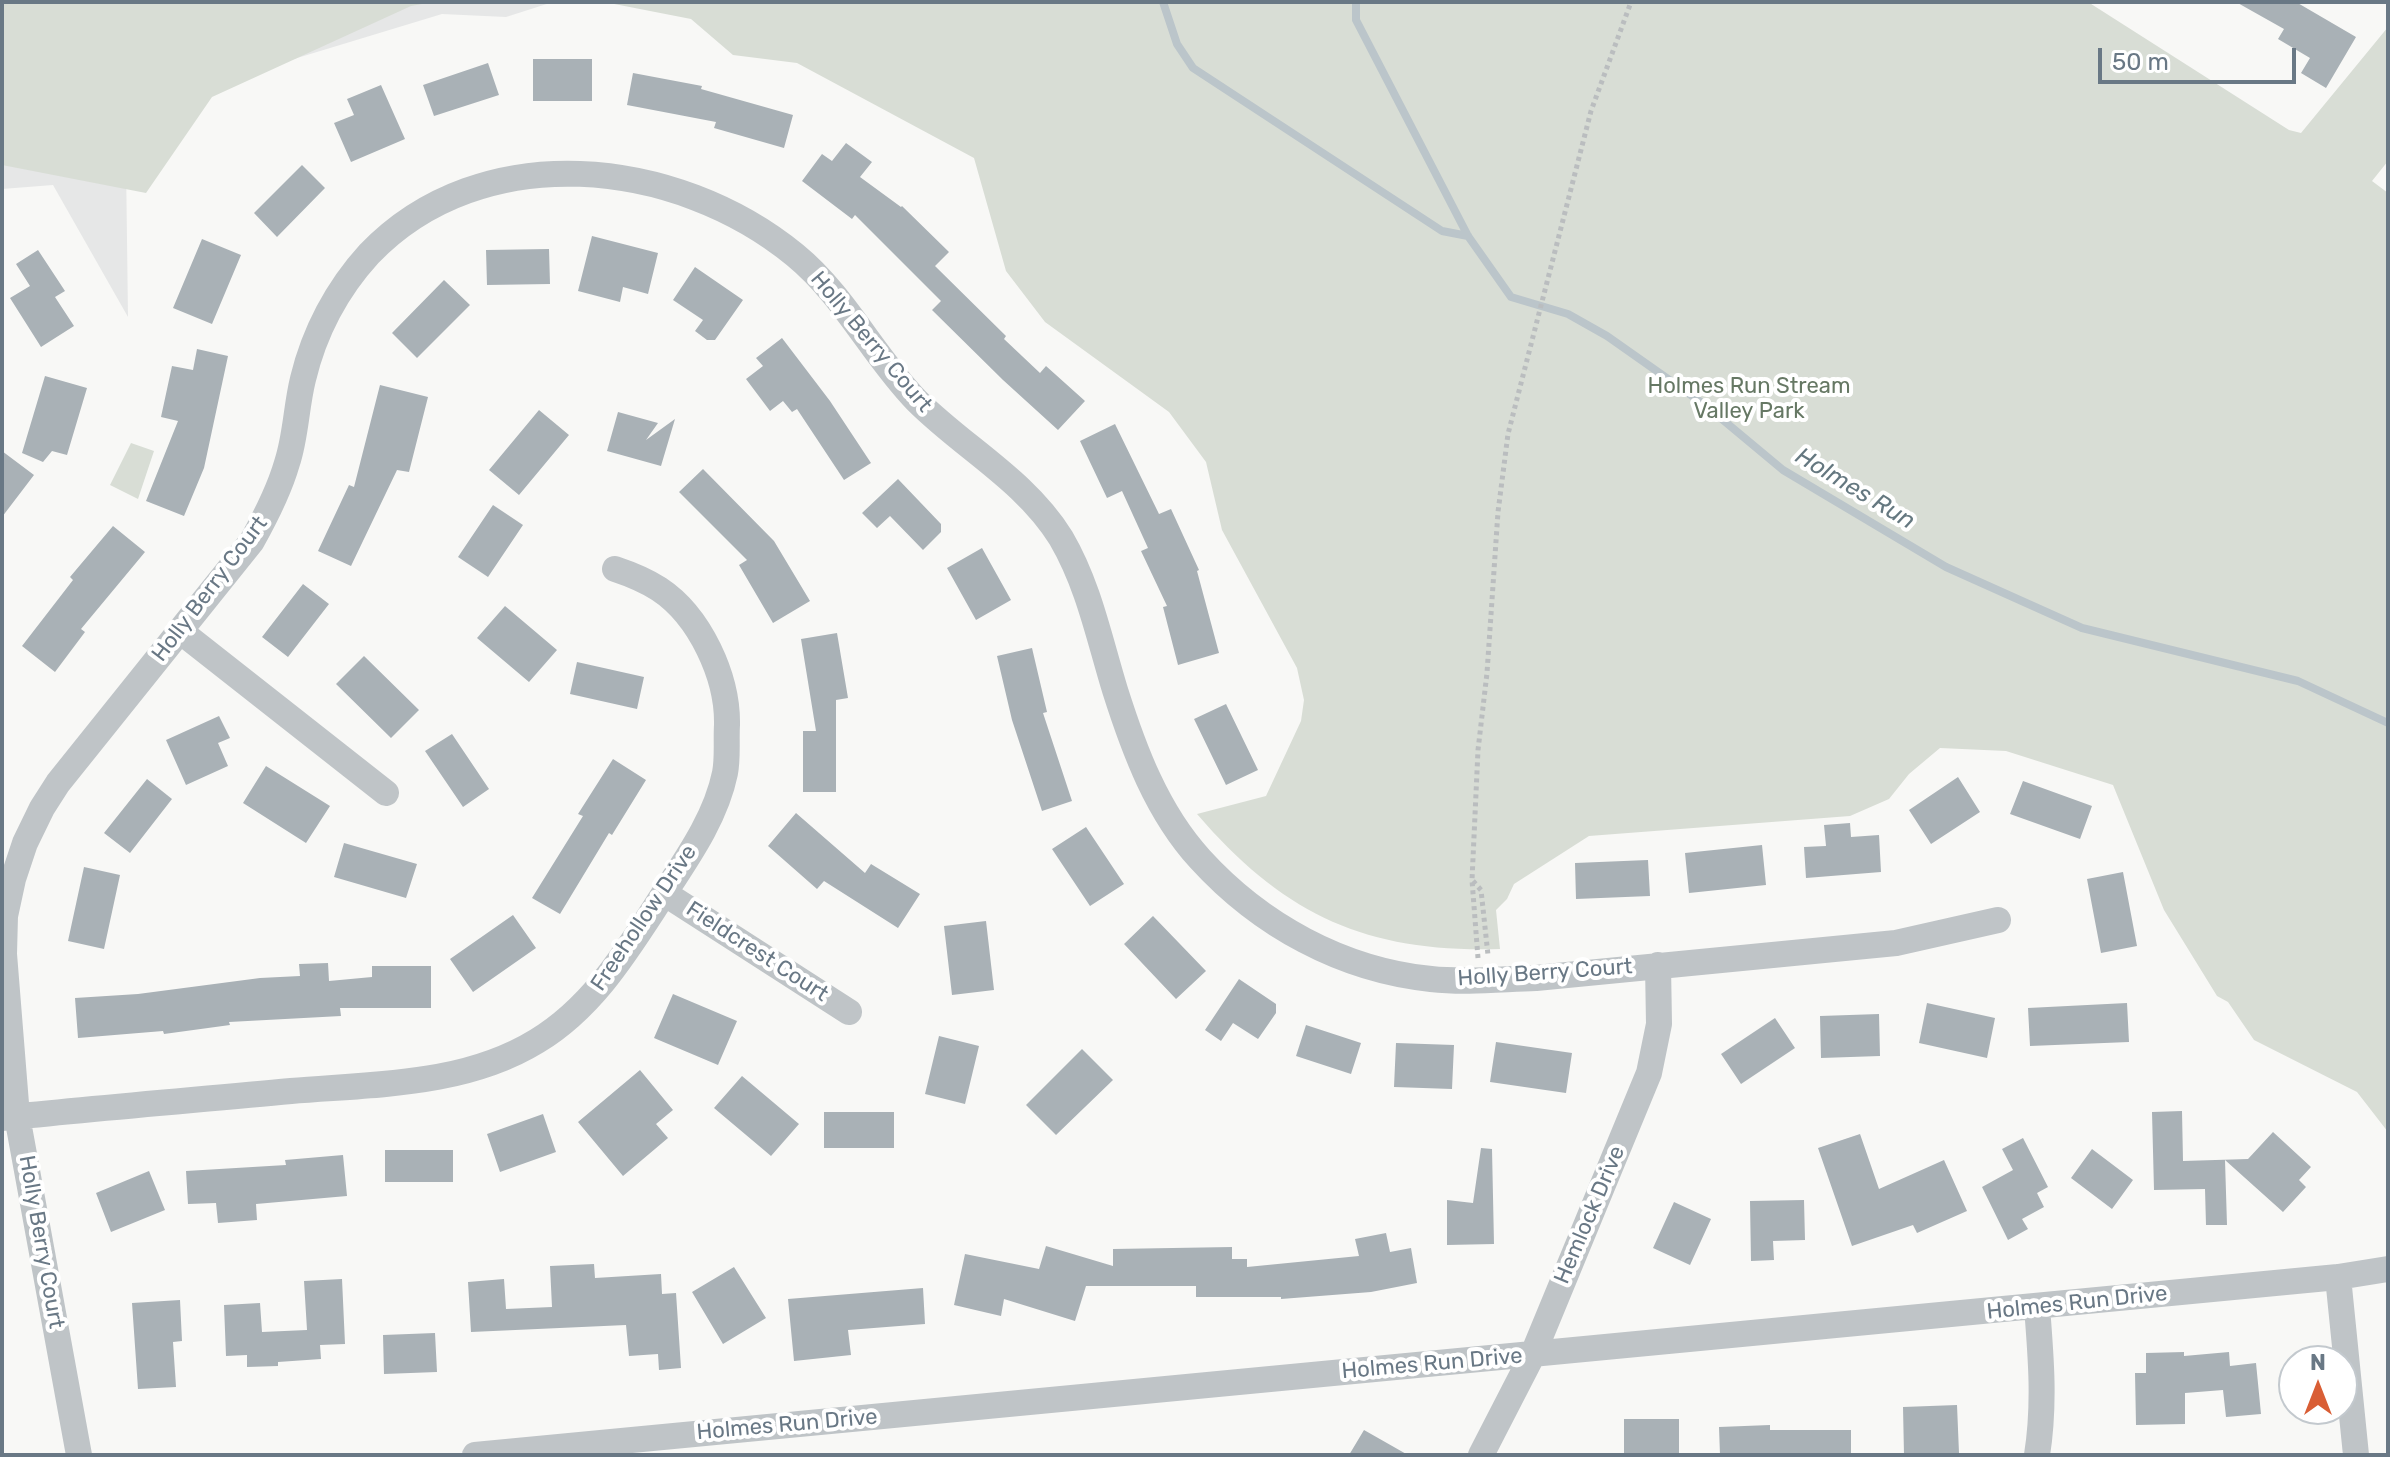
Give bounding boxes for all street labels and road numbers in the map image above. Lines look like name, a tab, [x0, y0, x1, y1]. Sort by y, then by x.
street label: Holly Berry Court	[805, 266, 937, 418]
street label: Holly Berry Court	[147, 511, 273, 667]
street label: Freehollow Drive	[585, 840, 703, 996]
street label: Fieldcrest Court	[681, 896, 833, 1008]
street label: Holly Berry Court	[1457, 954, 1633, 992]
street label: Hemlock Drive	[1549, 1142, 1631, 1288]
street label: Holly Berry Court	[13, 1153, 69, 1331]
street label: Holmes Run Drive	[1985, 1280, 2169, 1326]
street label: Holmes Run Drive	[1340, 1343, 1524, 1385]
street label: Holmes Run Drive	[695, 1404, 879, 1446]

